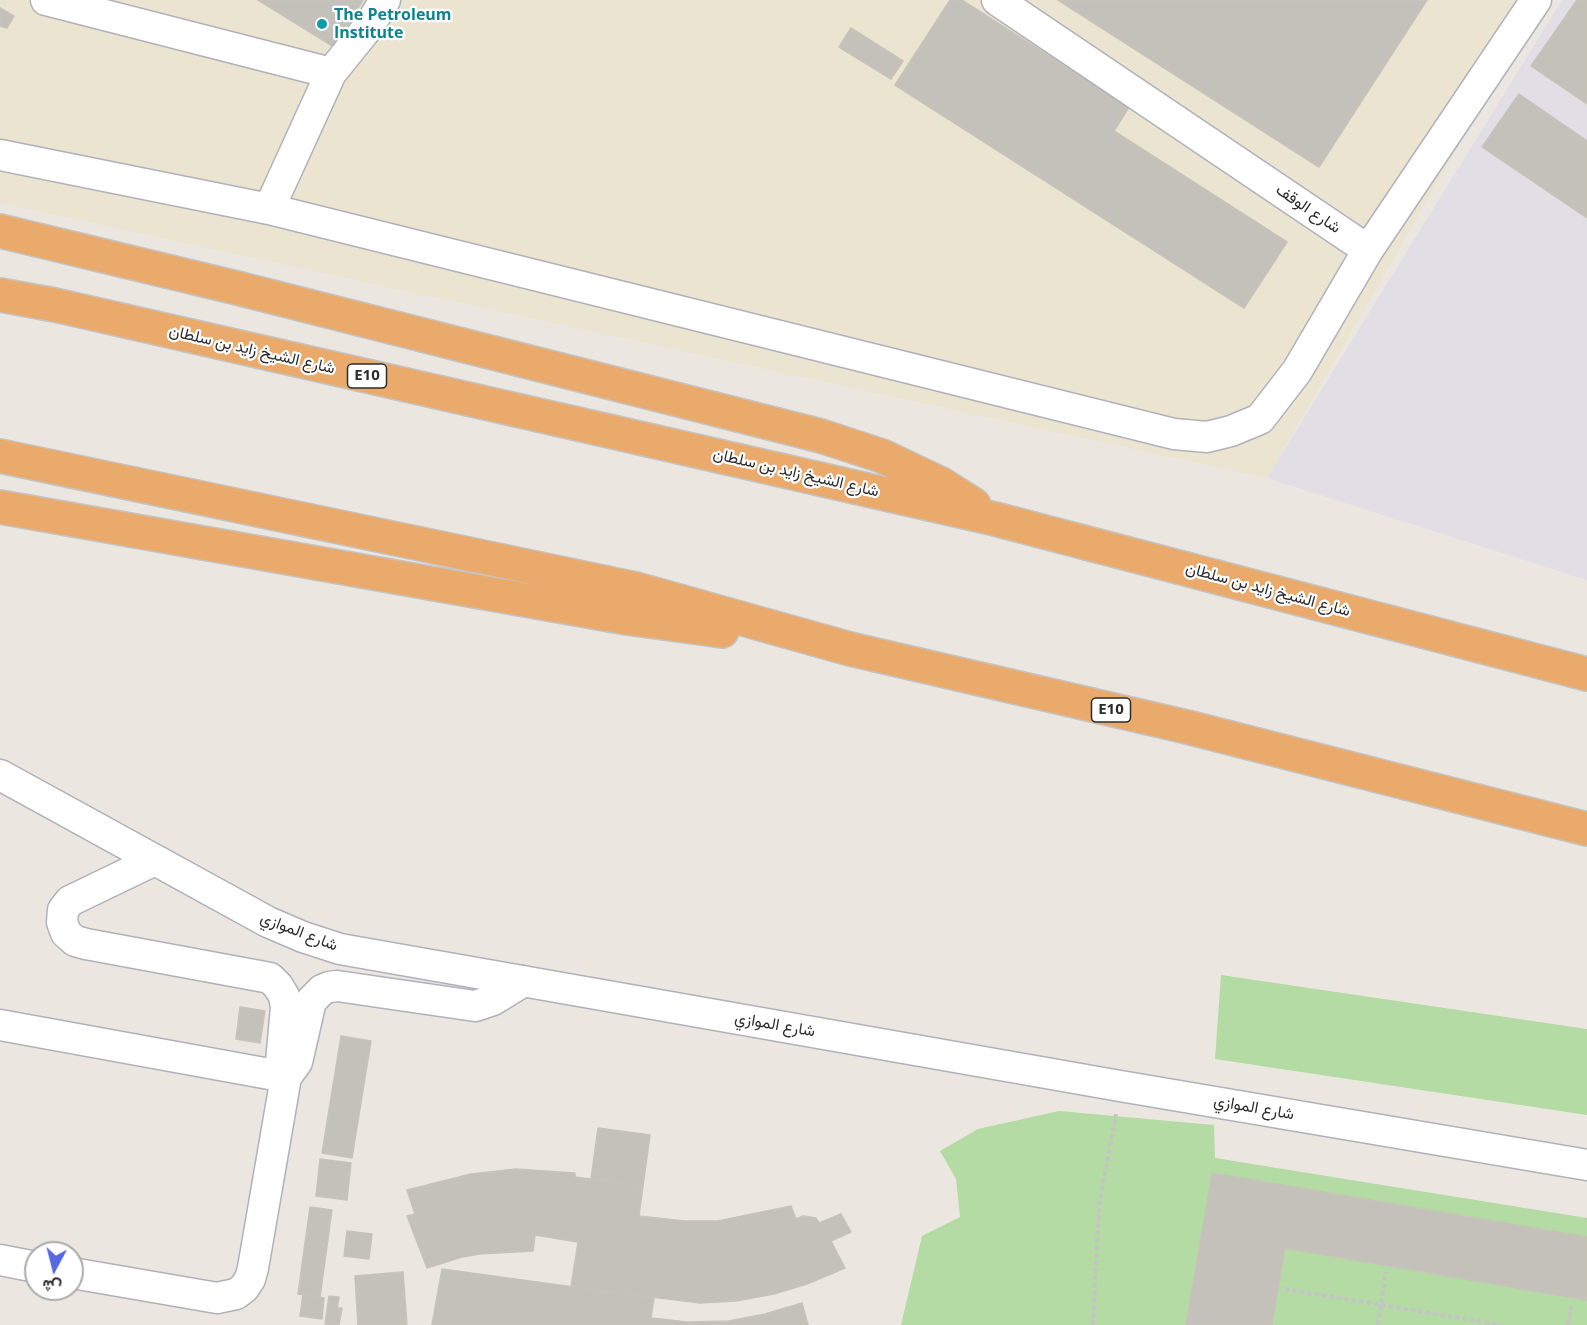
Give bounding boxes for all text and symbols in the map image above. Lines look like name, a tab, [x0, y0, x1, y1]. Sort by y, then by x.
place label: The Petroleum Institute	[334, 5, 452, 43]
marker: The Petroleum Institute	[315, 17, 329, 31]
street label: شارع الوقف	[1272, 180, 1344, 238]
street label: شارع الشيخ زايد بن سلطان	[167, 322, 337, 378]
road number: E10	[348, 364, 386, 388]
street label: شارع الشيخ زايد بن سلطان	[711, 445, 881, 501]
street label: شارع الشيخ زايد بن سلطان	[1184, 559, 1352, 621]
road number: E10	[1092, 698, 1130, 722]
street label: شارع الموازي	[258, 908, 340, 956]
street label: شارع الموازي	[733, 1008, 817, 1042]
street label: شارع الموازي	[1212, 1091, 1296, 1125]
north arrow	[24, 1241, 84, 1301]
text: ش	[41, 1275, 63, 1299]

